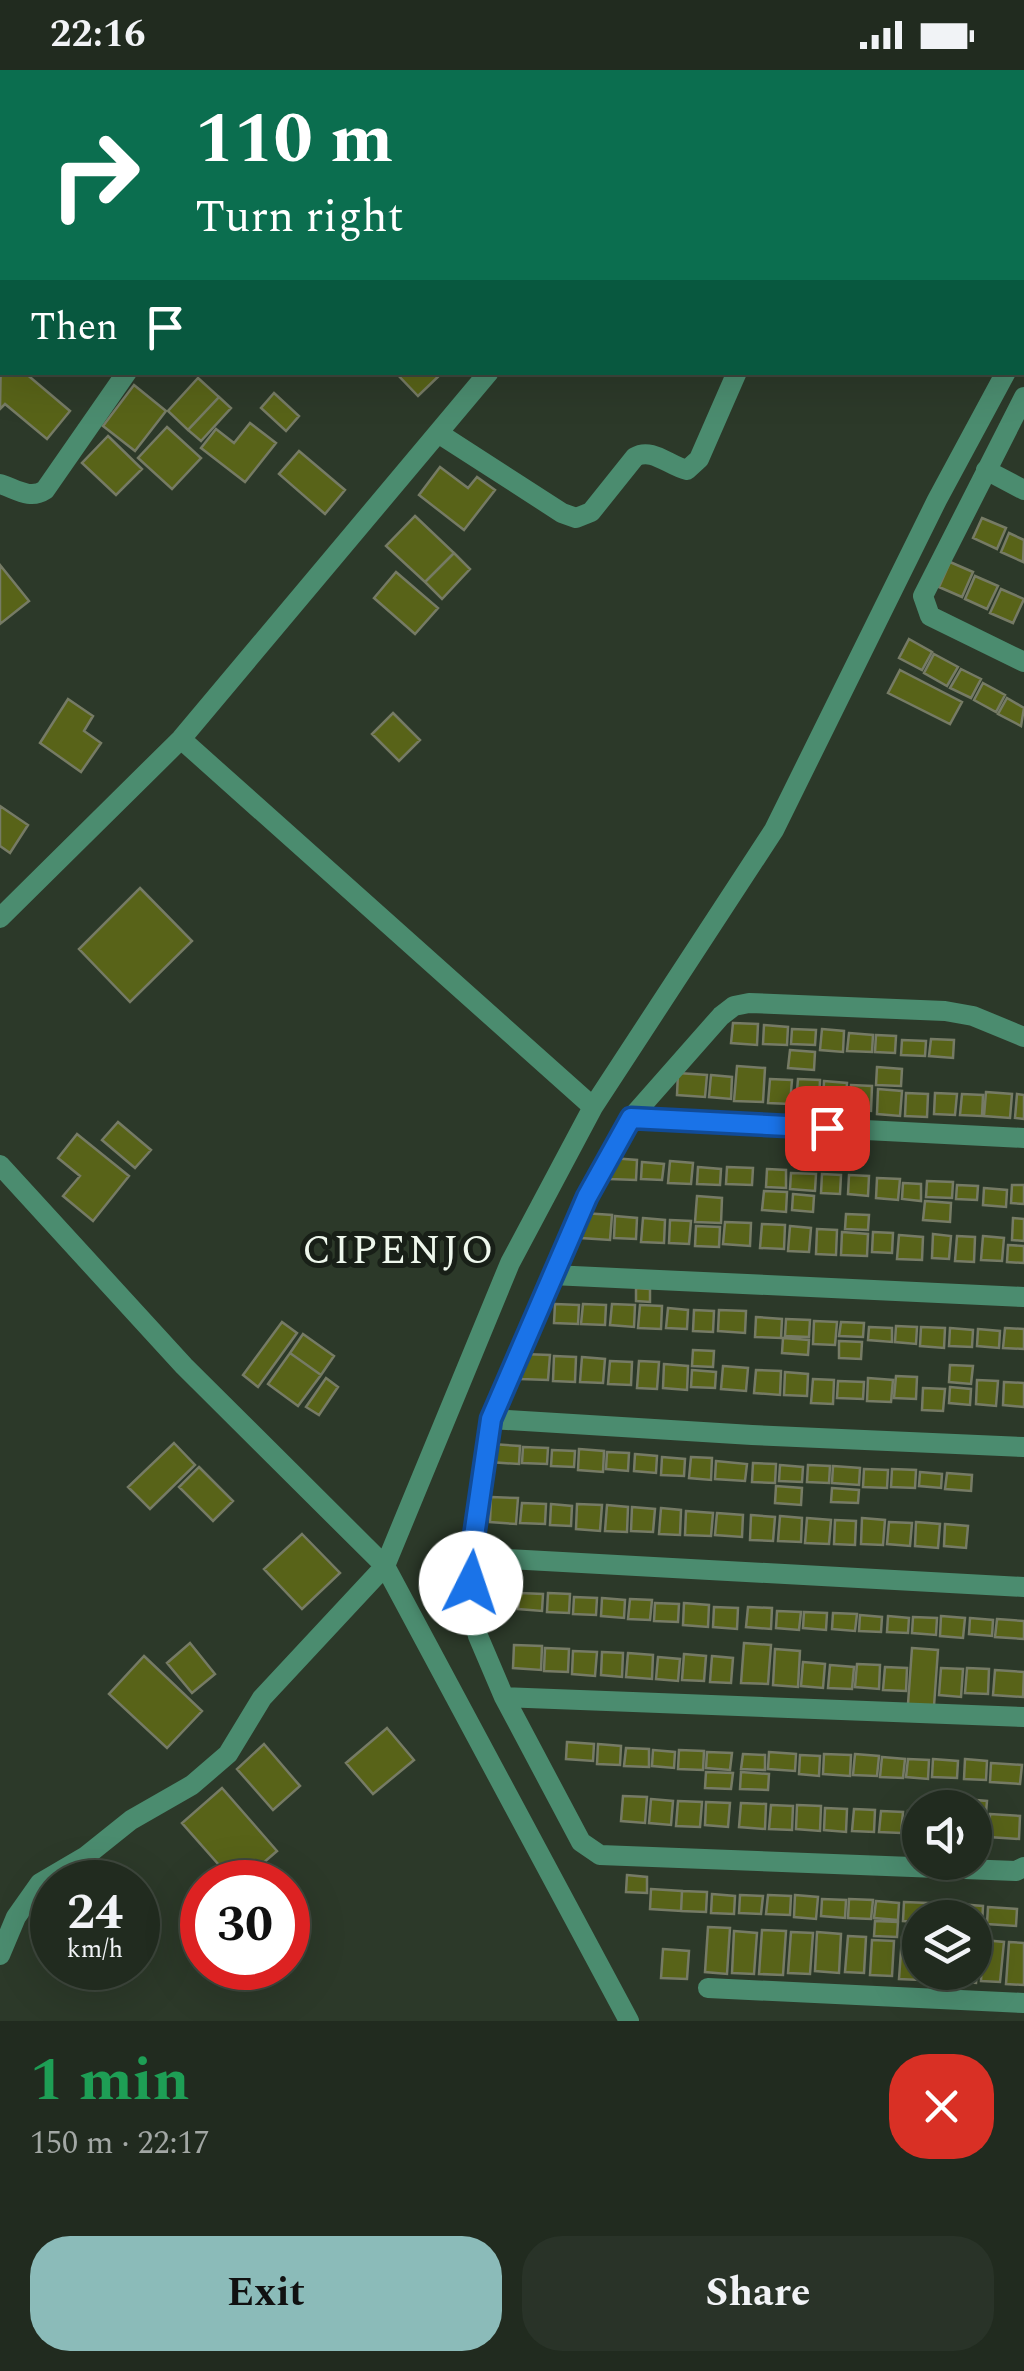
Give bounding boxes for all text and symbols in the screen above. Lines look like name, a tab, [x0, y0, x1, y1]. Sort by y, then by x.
text: 22:16	[50, 6, 145, 64]
text: 110 m	[195, 87, 393, 193]
icon: right	[30, 110, 160, 240]
text: Turn right	[195, 183, 404, 252]
text: Then	[30, 299, 118, 357]
icon: arrive	[138, 300, 193, 355]
pin	[785, 1086, 870, 1171]
icon: arrive	[800, 1101, 855, 1156]
district label: CIPENJO	[302, 1221, 496, 1282]
position arrow	[419, 1531, 523, 1635]
map controls	[902, 1790, 992, 1990]
button: sound	[902, 1790, 992, 1880]
speed limit sign: 30	[180, 1860, 310, 1990]
text: 24	[67, 1875, 123, 1951]
button: layers	[902, 1900, 992, 1990]
text: km/h	[67, 1931, 123, 1969]
text: 1 min	[30, 2035, 190, 2127]
button: close	[889, 2054, 994, 2159]
text: 150 m · 22:17	[30, 2119, 210, 2168]
button: Exit	[30, 2236, 502, 2351]
button: Share	[522, 2236, 994, 2351]

